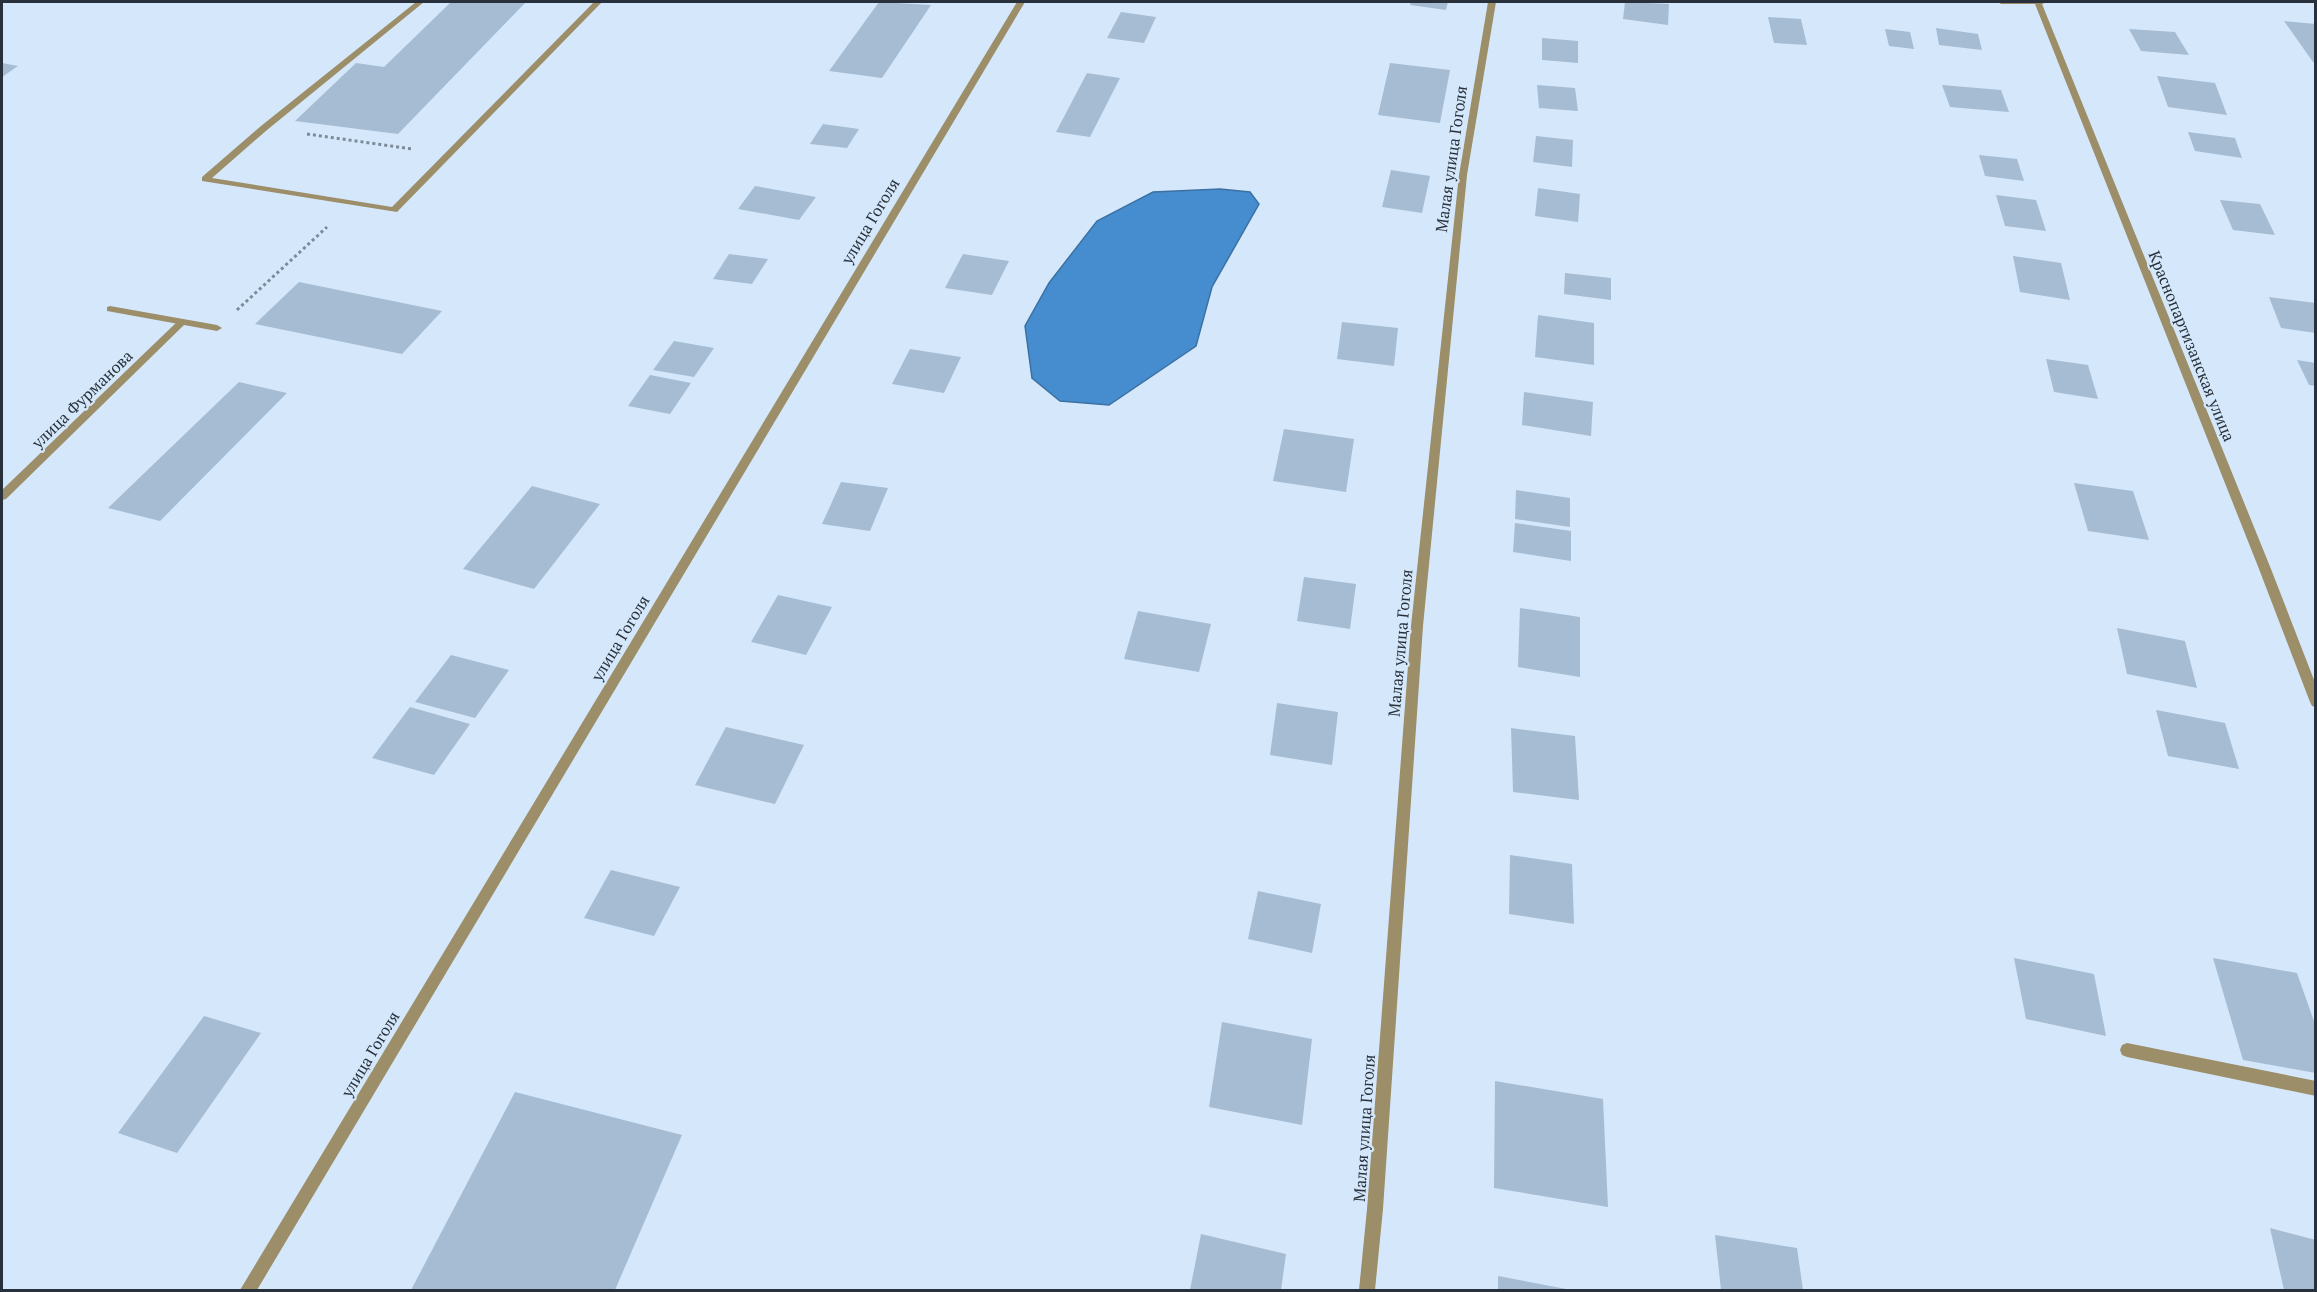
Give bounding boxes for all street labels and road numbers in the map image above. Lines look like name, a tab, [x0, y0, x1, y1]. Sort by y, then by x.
street label: Малая улица Гоголя	[1430, 84, 1472, 234]
street label: улица Гоголя	[835, 174, 904, 269]
street label: Краснопартизанская улица	[2144, 247, 2240, 445]
street label: улица Фурманова	[26, 345, 137, 454]
street label: Малая улица Гоголя	[1383, 568, 1417, 718]
street label: улица Гоголя	[585, 591, 654, 686]
street label: улица Гоголя	[335, 1007, 404, 1102]
street label: Малая улица Гоголя	[1348, 1054, 1380, 1202]

